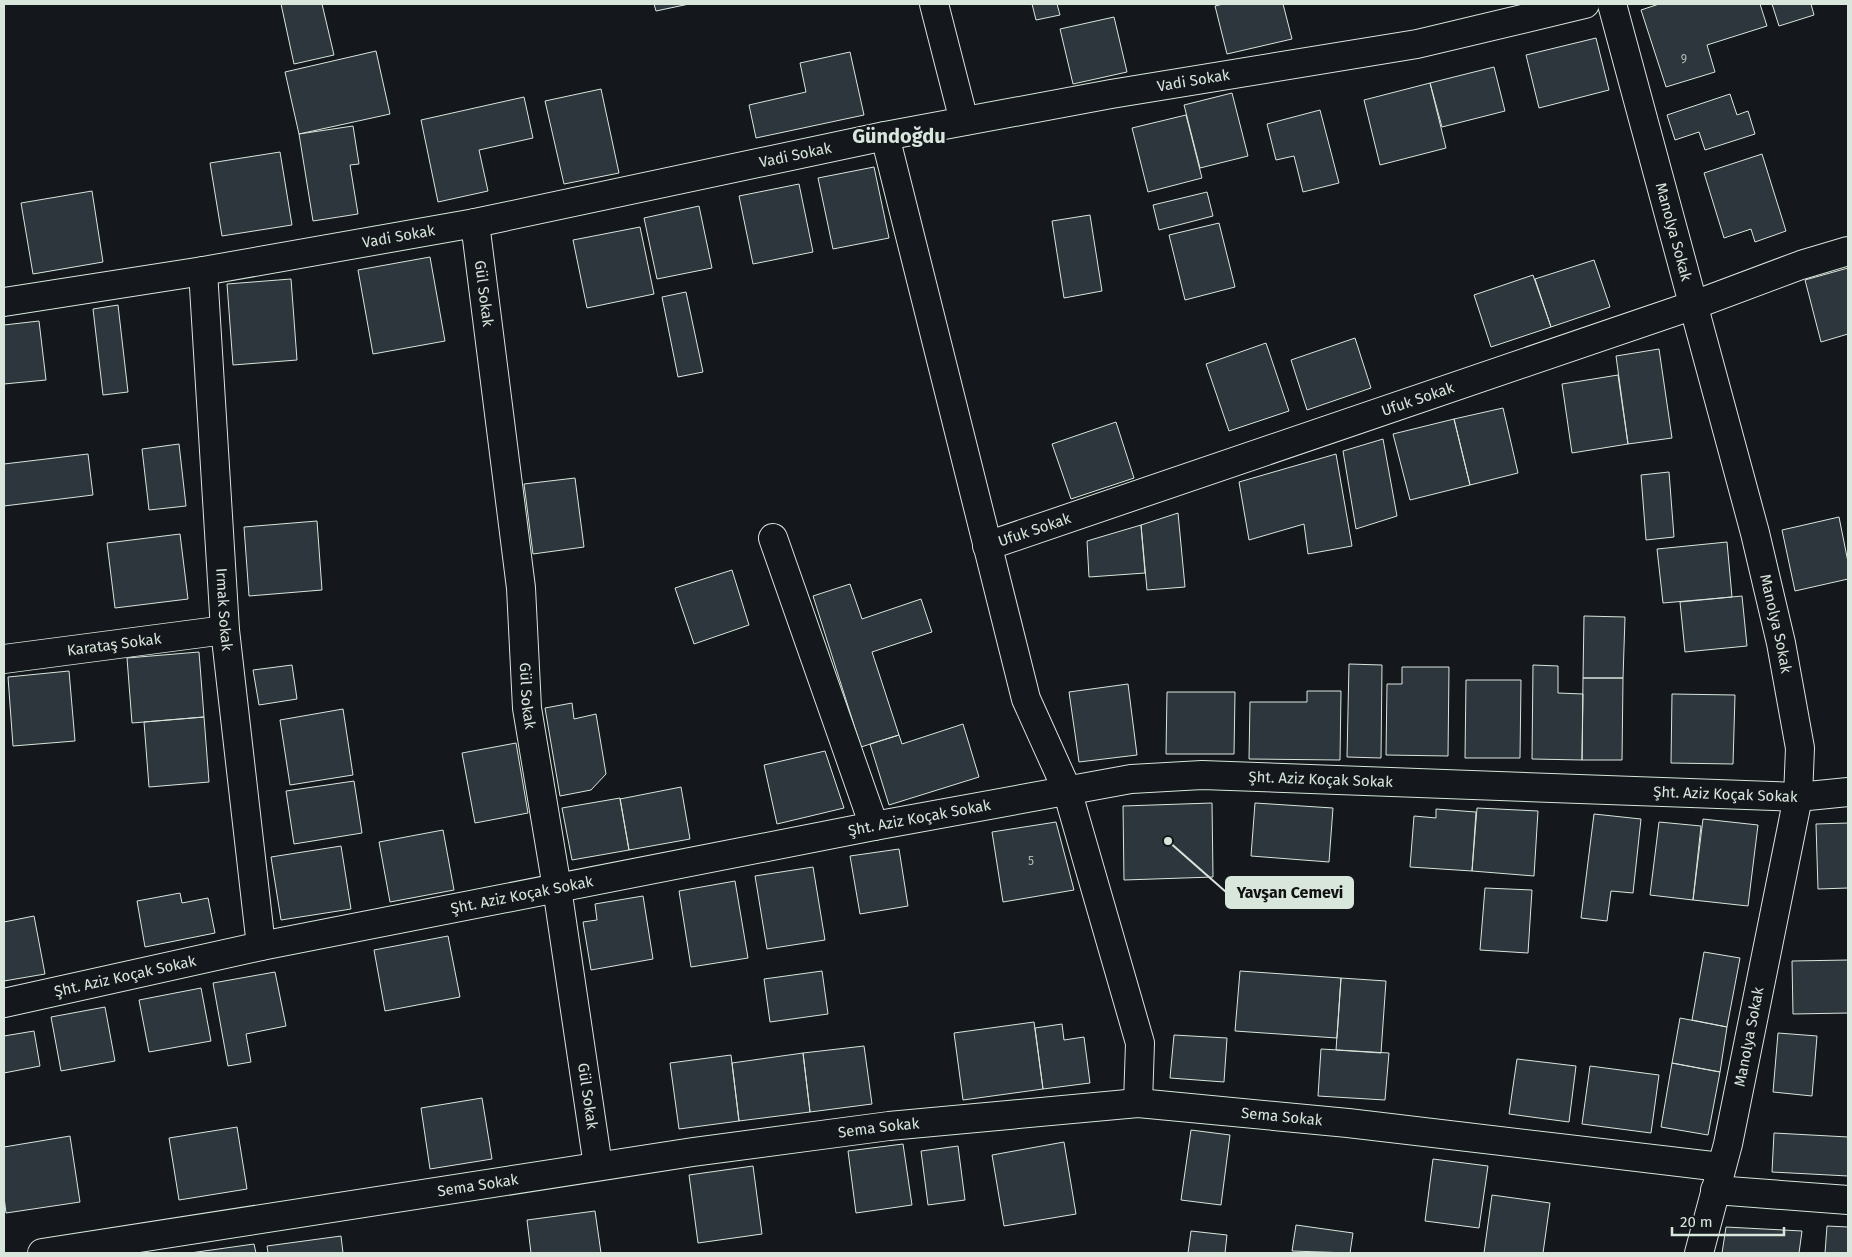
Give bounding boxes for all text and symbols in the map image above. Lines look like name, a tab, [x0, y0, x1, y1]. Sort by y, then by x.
house number: 9	[1681, 52, 1687, 66]
street label: Vadi Sokak	[1156, 66, 1231, 95]
district label: Gündoğdu	[852, 124, 946, 148]
street label: Vadi Sokak	[757, 139, 833, 171]
street label: Manolya Sokak	[1652, 181, 1696, 283]
street label: Vadi Sokak	[361, 221, 437, 252]
street label: Gül Sokak	[471, 259, 497, 328]
street label: Ufuk Sokak	[1379, 378, 1457, 420]
street label: Ufuk Sokak	[996, 509, 1073, 551]
street label: Irmak Sokak	[212, 567, 236, 652]
street label: Manolya Sokak	[1756, 572, 1795, 675]
street label: Karataş Sokak	[66, 629, 163, 660]
street label: Gül Sokak	[516, 662, 539, 731]
street label: Şht. Aziz Koçak Sokak	[1248, 768, 1394, 791]
street label: Şht. Aziz Koçak Sokak	[1653, 783, 1798, 806]
street label: Şht. Aziz Koçak Sokak	[847, 796, 992, 840]
house number: 5	[1028, 854, 1034, 868]
street label: Şht. Aziz Koçak Sokak	[449, 872, 595, 918]
callout: Yavşan Cemevi	[1226, 877, 1353, 908]
text: Yavşan Cemevi	[1236, 883, 1343, 903]
street label: Şht. Aziz Koçak Sokak	[53, 952, 198, 1001]
street label: Manolya Sokak	[1731, 985, 1768, 1088]
street label: Gül Sokak	[574, 1062, 602, 1131]
street label: Sema Sokak	[1240, 1104, 1324, 1130]
street label: Sema Sokak	[837, 1114, 920, 1142]
street label: Sema Sokak	[436, 1170, 520, 1201]
scale bar	[1672, 1204, 1784, 1236]
text: 20 m	[1680, 1213, 1713, 1231]

